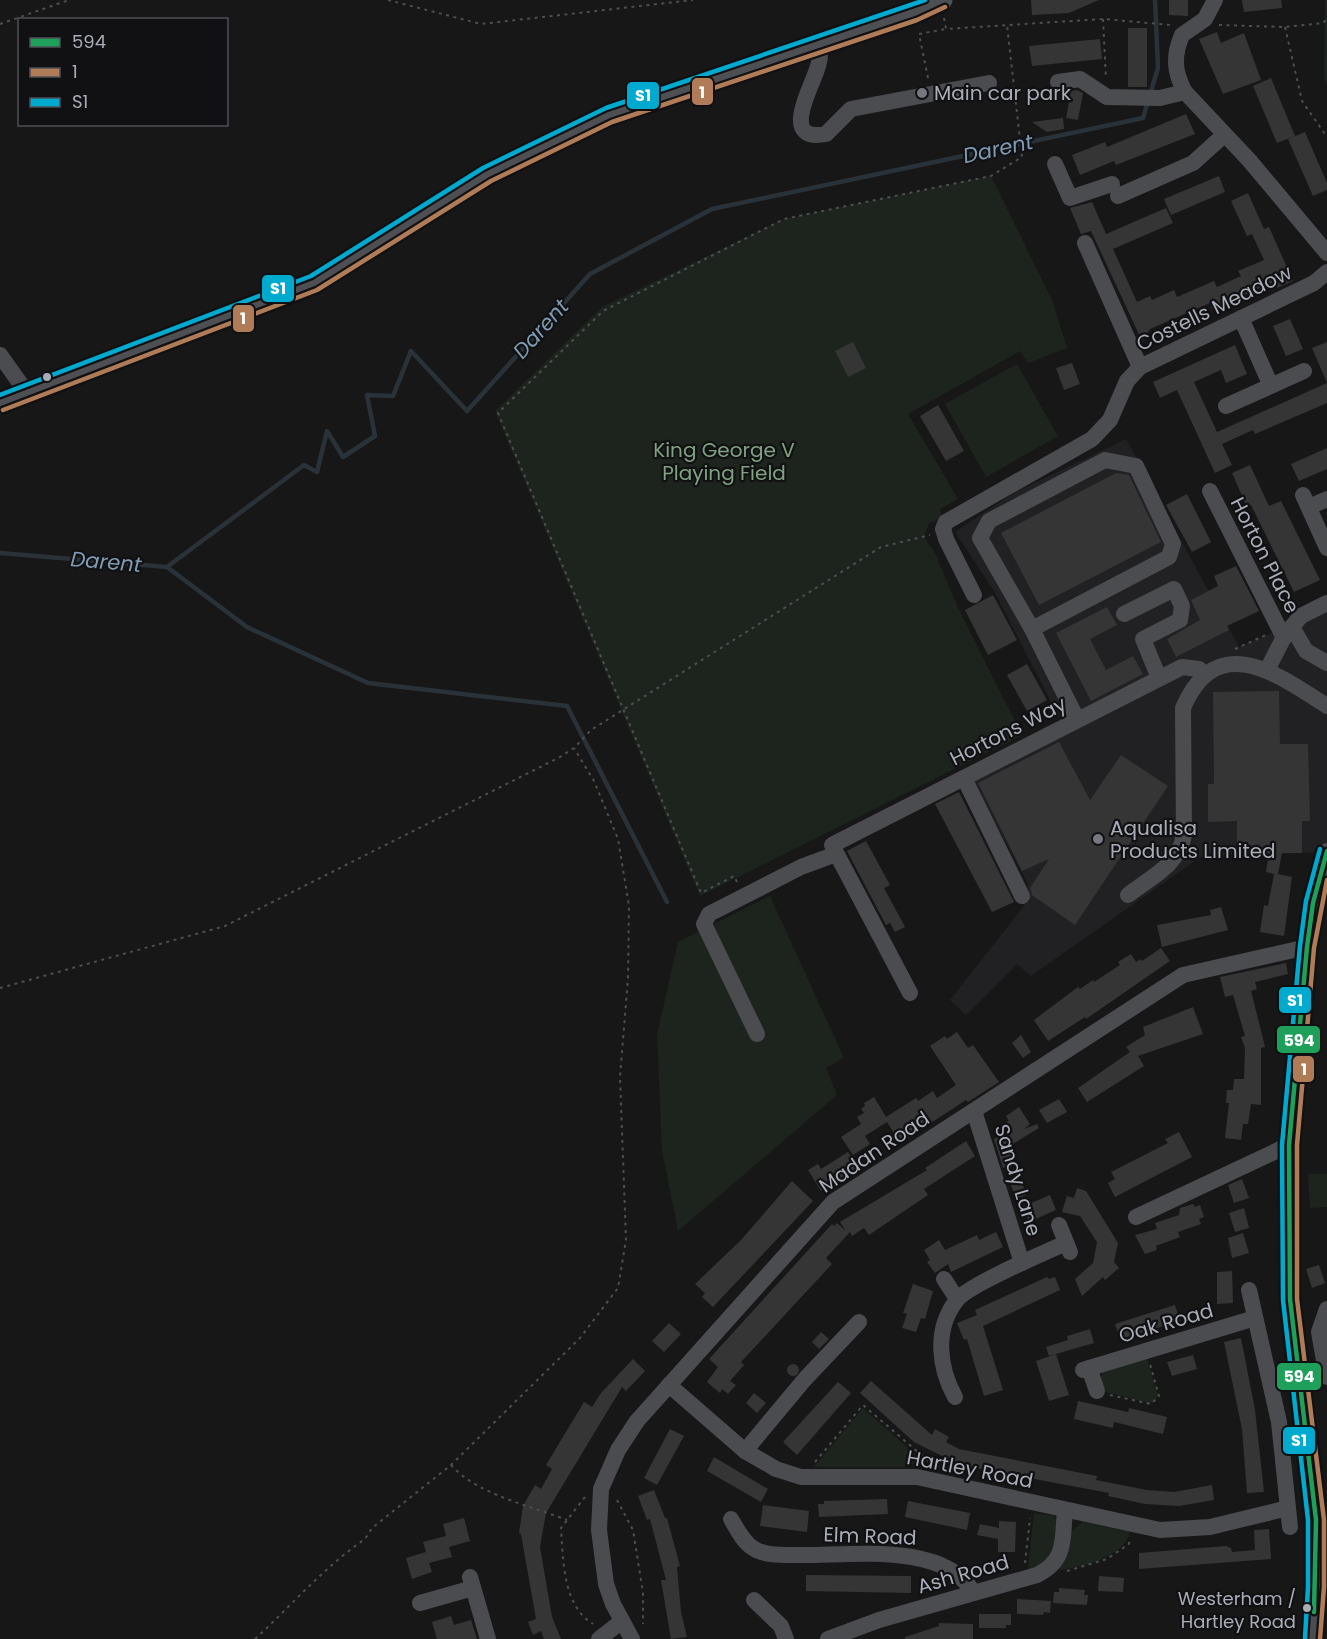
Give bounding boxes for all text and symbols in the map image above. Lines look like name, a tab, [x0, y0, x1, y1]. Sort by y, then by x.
legend	[18, 18, 228, 126]
text: 594	[72, 29, 106, 54]
text: 1	[72, 59, 78, 84]
line badge: 1	[691, 77, 714, 106]
place label: Main car park	[934, 79, 1072, 107]
line badge: S1	[626, 81, 660, 110]
text: 1	[699, 81, 705, 104]
text: S1	[635, 84, 651, 107]
marker: Main car park	[915, 86, 929, 100]
text: S1	[72, 89, 88, 114]
water label: Darent	[960, 127, 1036, 170]
street label: Costells Meadow	[1132, 258, 1297, 358]
line badge: S1	[261, 274, 295, 303]
text: S1	[270, 277, 286, 300]
water label: Darent	[506, 292, 575, 365]
line badge: 1	[232, 304, 255, 333]
text: 1	[240, 307, 246, 330]
unlabelled marker	[41, 371, 53, 383]
park label: King George V Playing Field	[653, 436, 795, 487]
street label: Horton Place	[1224, 492, 1306, 618]
water label: Darent	[69, 544, 143, 579]
street label: Hortons Way	[945, 690, 1071, 772]
place label: Aqualisa Products Limited	[1110, 814, 1276, 865]
marker: Aqualisa Products Limited	[1091, 832, 1105, 846]
line badge: S1	[1278, 986, 1312, 1014]
text: S1	[1287, 989, 1303, 1012]
line badge: 594	[1276, 1025, 1321, 1054]
text: 594	[1283, 1029, 1315, 1052]
line badge: 1	[1292, 1055, 1315, 1083]
text: 1	[1301, 1058, 1307, 1081]
street label: Madan Road	[813, 1105, 935, 1199]
street label: Sandy Lane	[988, 1121, 1048, 1239]
street label: Oak Road	[1116, 1296, 1216, 1350]
line badge: 594	[1276, 1362, 1322, 1391]
text: 594	[1283, 1365, 1315, 1388]
line badge: S1	[1282, 1426, 1316, 1455]
text: S1	[1291, 1429, 1307, 1452]
street label: Hartley Road	[904, 1443, 1036, 1495]
street label: Elm Road	[823, 1520, 917, 1552]
street label: Ash Road	[914, 1548, 1012, 1600]
place label: Westerham / Hartley Road	[1178, 1586, 1296, 1634]
marker: Westerham / Hartley Road	[1301, 1602, 1313, 1614]

